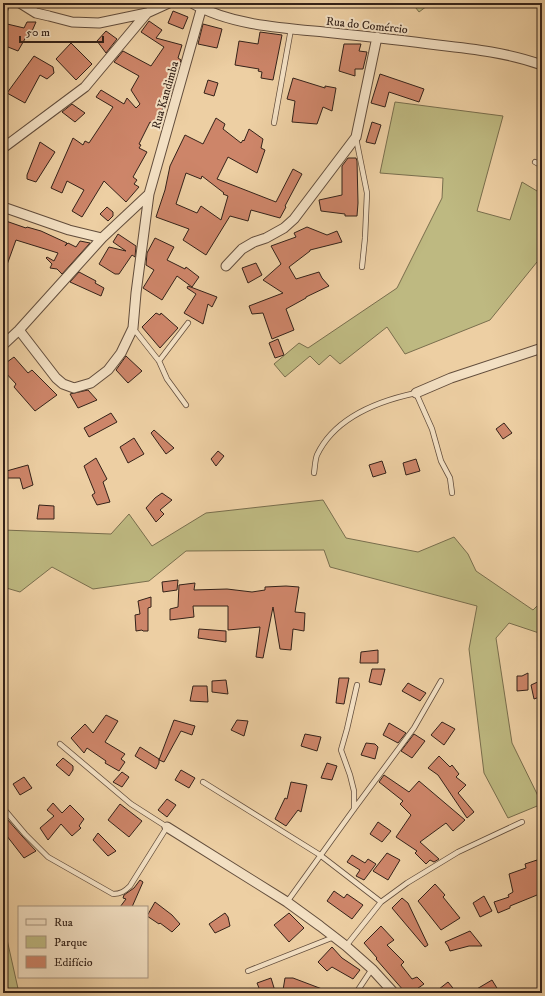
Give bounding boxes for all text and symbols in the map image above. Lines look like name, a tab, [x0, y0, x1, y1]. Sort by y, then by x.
street label: Rua do Comércio	[325, 14, 409, 37]
scale bar	[20, 18, 103, 44]
text: 50 m	[26, 25, 50, 40]
street label: Rua Kandimba	[149, 59, 183, 131]
legend	[18, 906, 148, 978]
text: Rua	[54, 915, 74, 930]
text: Parque	[54, 935, 87, 950]
text: Edifício	[54, 955, 93, 970]

